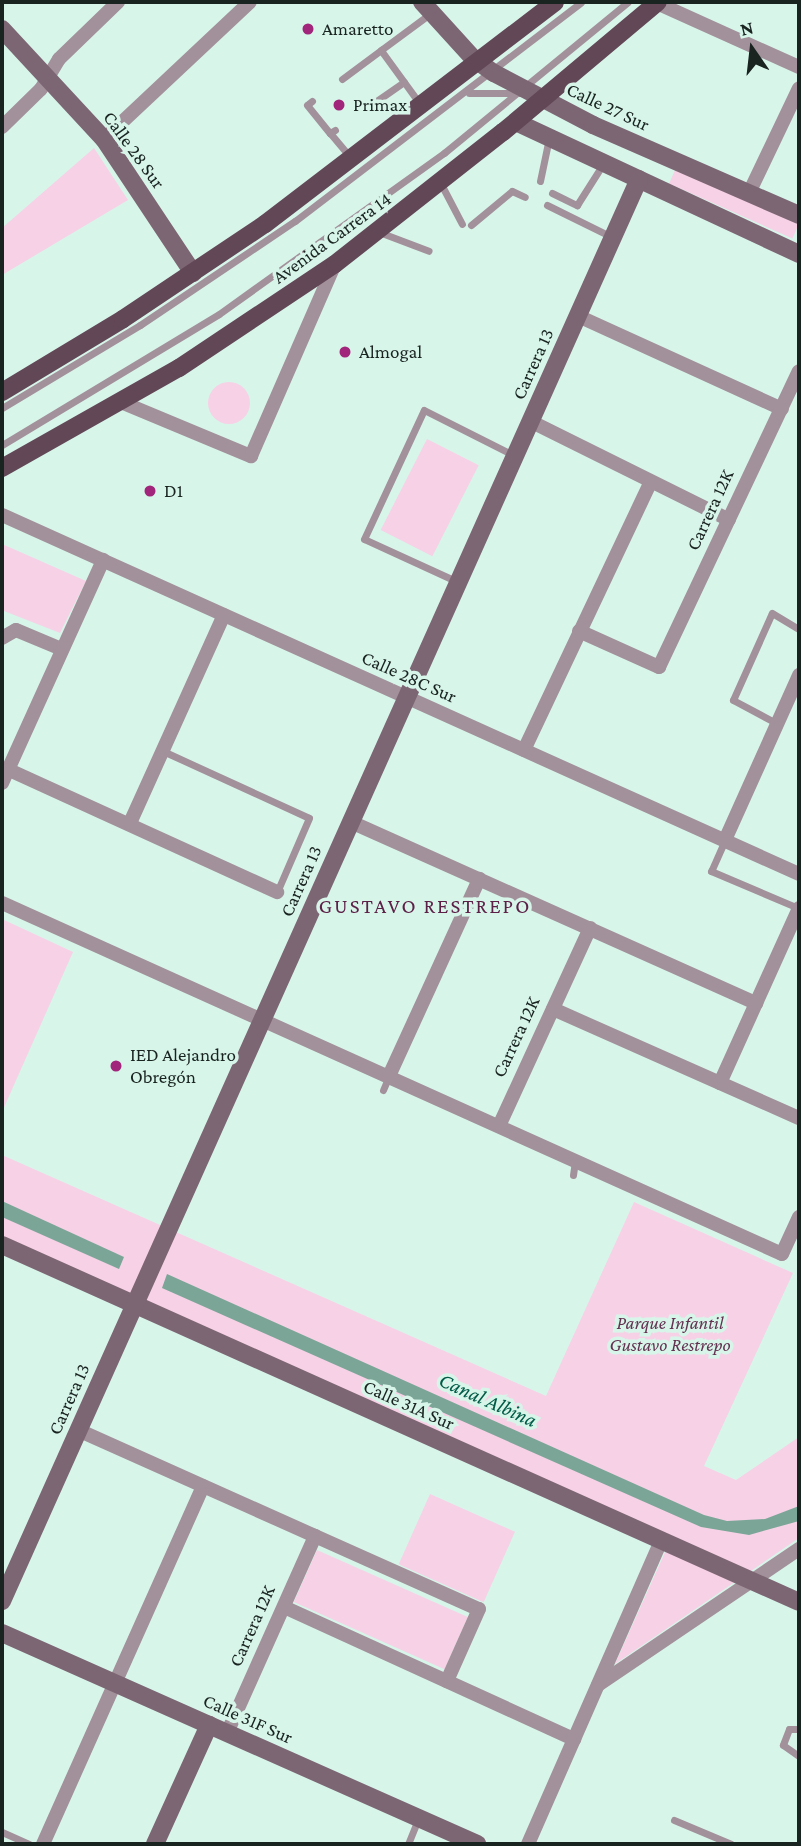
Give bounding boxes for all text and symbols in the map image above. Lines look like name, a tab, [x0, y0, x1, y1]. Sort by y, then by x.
north arrow	[717, 14, 787, 84]
text: N	[738, 16, 756, 40]
place label: Amaretto	[322, 18, 393, 40]
marker: Amaretto	[300, 21, 316, 37]
street label: Calle 27 Sur	[563, 78, 653, 136]
place label: Primax	[353, 94, 407, 116]
marker: Primax	[331, 97, 347, 113]
street label: Calle 28 Sur	[98, 107, 170, 193]
street label: Avenida Carrera 14	[268, 187, 396, 289]
street label: Carrera 13	[507, 325, 559, 403]
place label: Almogal	[359, 341, 422, 363]
marker: Almogal	[337, 344, 353, 360]
street label: Carrera 12K	[681, 466, 739, 554]
place label: D1	[164, 480, 183, 502]
marker: D1	[142, 483, 158, 499]
street label: Calle 28C Sur	[358, 646, 460, 708]
street label: Carrera 13	[275, 842, 327, 920]
district label: GUSTAVO RESTREPO	[321, 893, 529, 919]
street label: Carrera 12K	[487, 993, 545, 1081]
place label: IED Alejandro Obregón	[130, 1044, 236, 1088]
marker: IED Alejandro Obregón	[108, 1058, 124, 1074]
park label: Parque Infantil Gustavo Restrepo	[609, 1312, 731, 1356]
street label: Carrera 13	[43, 1360, 95, 1438]
water label: Canal Albina	[435, 1367, 541, 1433]
street label: Calle 31A Sur	[360, 1375, 458, 1435]
street label: Carrera 12K	[224, 1582, 280, 1670]
street label: Calle 31F Sur	[200, 1689, 296, 1749]

